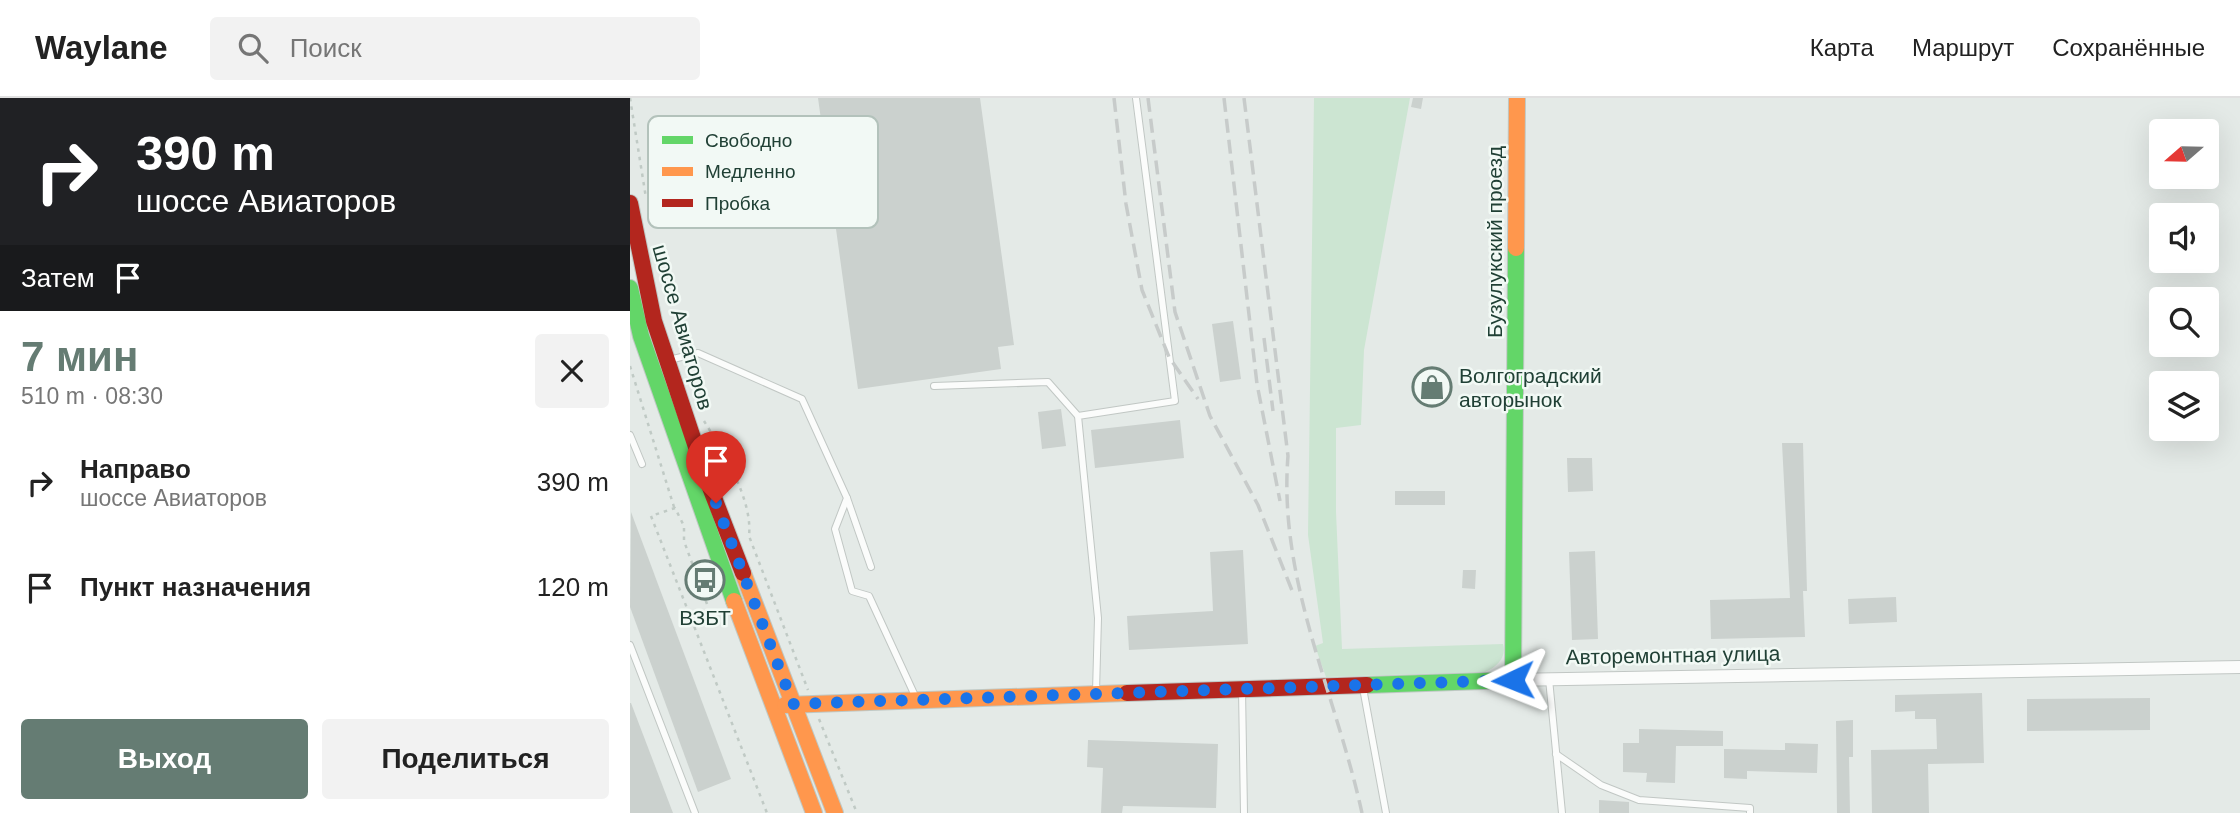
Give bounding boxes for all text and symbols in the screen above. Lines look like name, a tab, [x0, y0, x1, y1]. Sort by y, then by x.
search box	[210, 17, 700, 80]
text: Waylane	[35, 29, 168, 66]
icon: search	[234, 29, 272, 67]
text: Поиск	[290, 33, 362, 63]
text: Карта	[1810, 34, 1874, 61]
text: Маршрут	[1912, 34, 2014, 61]
text: Сохранённые	[2052, 34, 2205, 61]
legend	[648, 116, 878, 228]
north arrow	[2149, 119, 2219, 189]
map controls	[2149, 119, 2219, 441]
icon: right	[21, 126, 112, 217]
text: 390 m	[136, 126, 275, 180]
text: Свободно	[705, 130, 792, 151]
street label: Бузулукский проезд	[1483, 146, 1506, 338]
text: Медленно	[705, 161, 795, 182]
text: шоссе Авиаторов	[136, 183, 396, 219]
text: Пробка	[705, 193, 770, 214]
button: sound	[2149, 203, 2219, 273]
street label: шоссе Авиаторов	[648, 242, 718, 412]
icon: arrive	[109, 259, 147, 297]
text: Затем	[21, 263, 95, 293]
button: search	[2149, 287, 2219, 357]
text: 7 мин	[21, 333, 138, 380]
button: close	[535, 334, 609, 408]
place label: Волгоградский авторынок	[1459, 364, 1602, 411]
shop icon: Волгоградский авторынок	[1411, 366, 1453, 408]
button: layers	[2149, 371, 2219, 441]
text: 510 m · 08:30	[21, 383, 163, 409]
pin	[686, 431, 746, 503]
icon: arrive	[697, 442, 735, 480]
text: Направо	[80, 454, 191, 484]
icon: right	[21, 464, 59, 502]
text: 390 m	[537, 467, 609, 497]
text: шоссе Авиаторов	[80, 485, 267, 511]
bus stop icon: ВЗБТ	[684, 559, 726, 601]
icon: arrive	[21, 569, 59, 607]
text: Пункт назначения	[80, 572, 311, 602]
text: 120 m	[537, 572, 609, 602]
place label: ВЗБТ	[679, 606, 731, 629]
street label: Авторемонтная улица	[1565, 642, 1781, 668]
position arrow	[1476, 643, 1550, 717]
button: Выход	[21, 719, 308, 799]
button: Поделиться	[322, 719, 609, 799]

